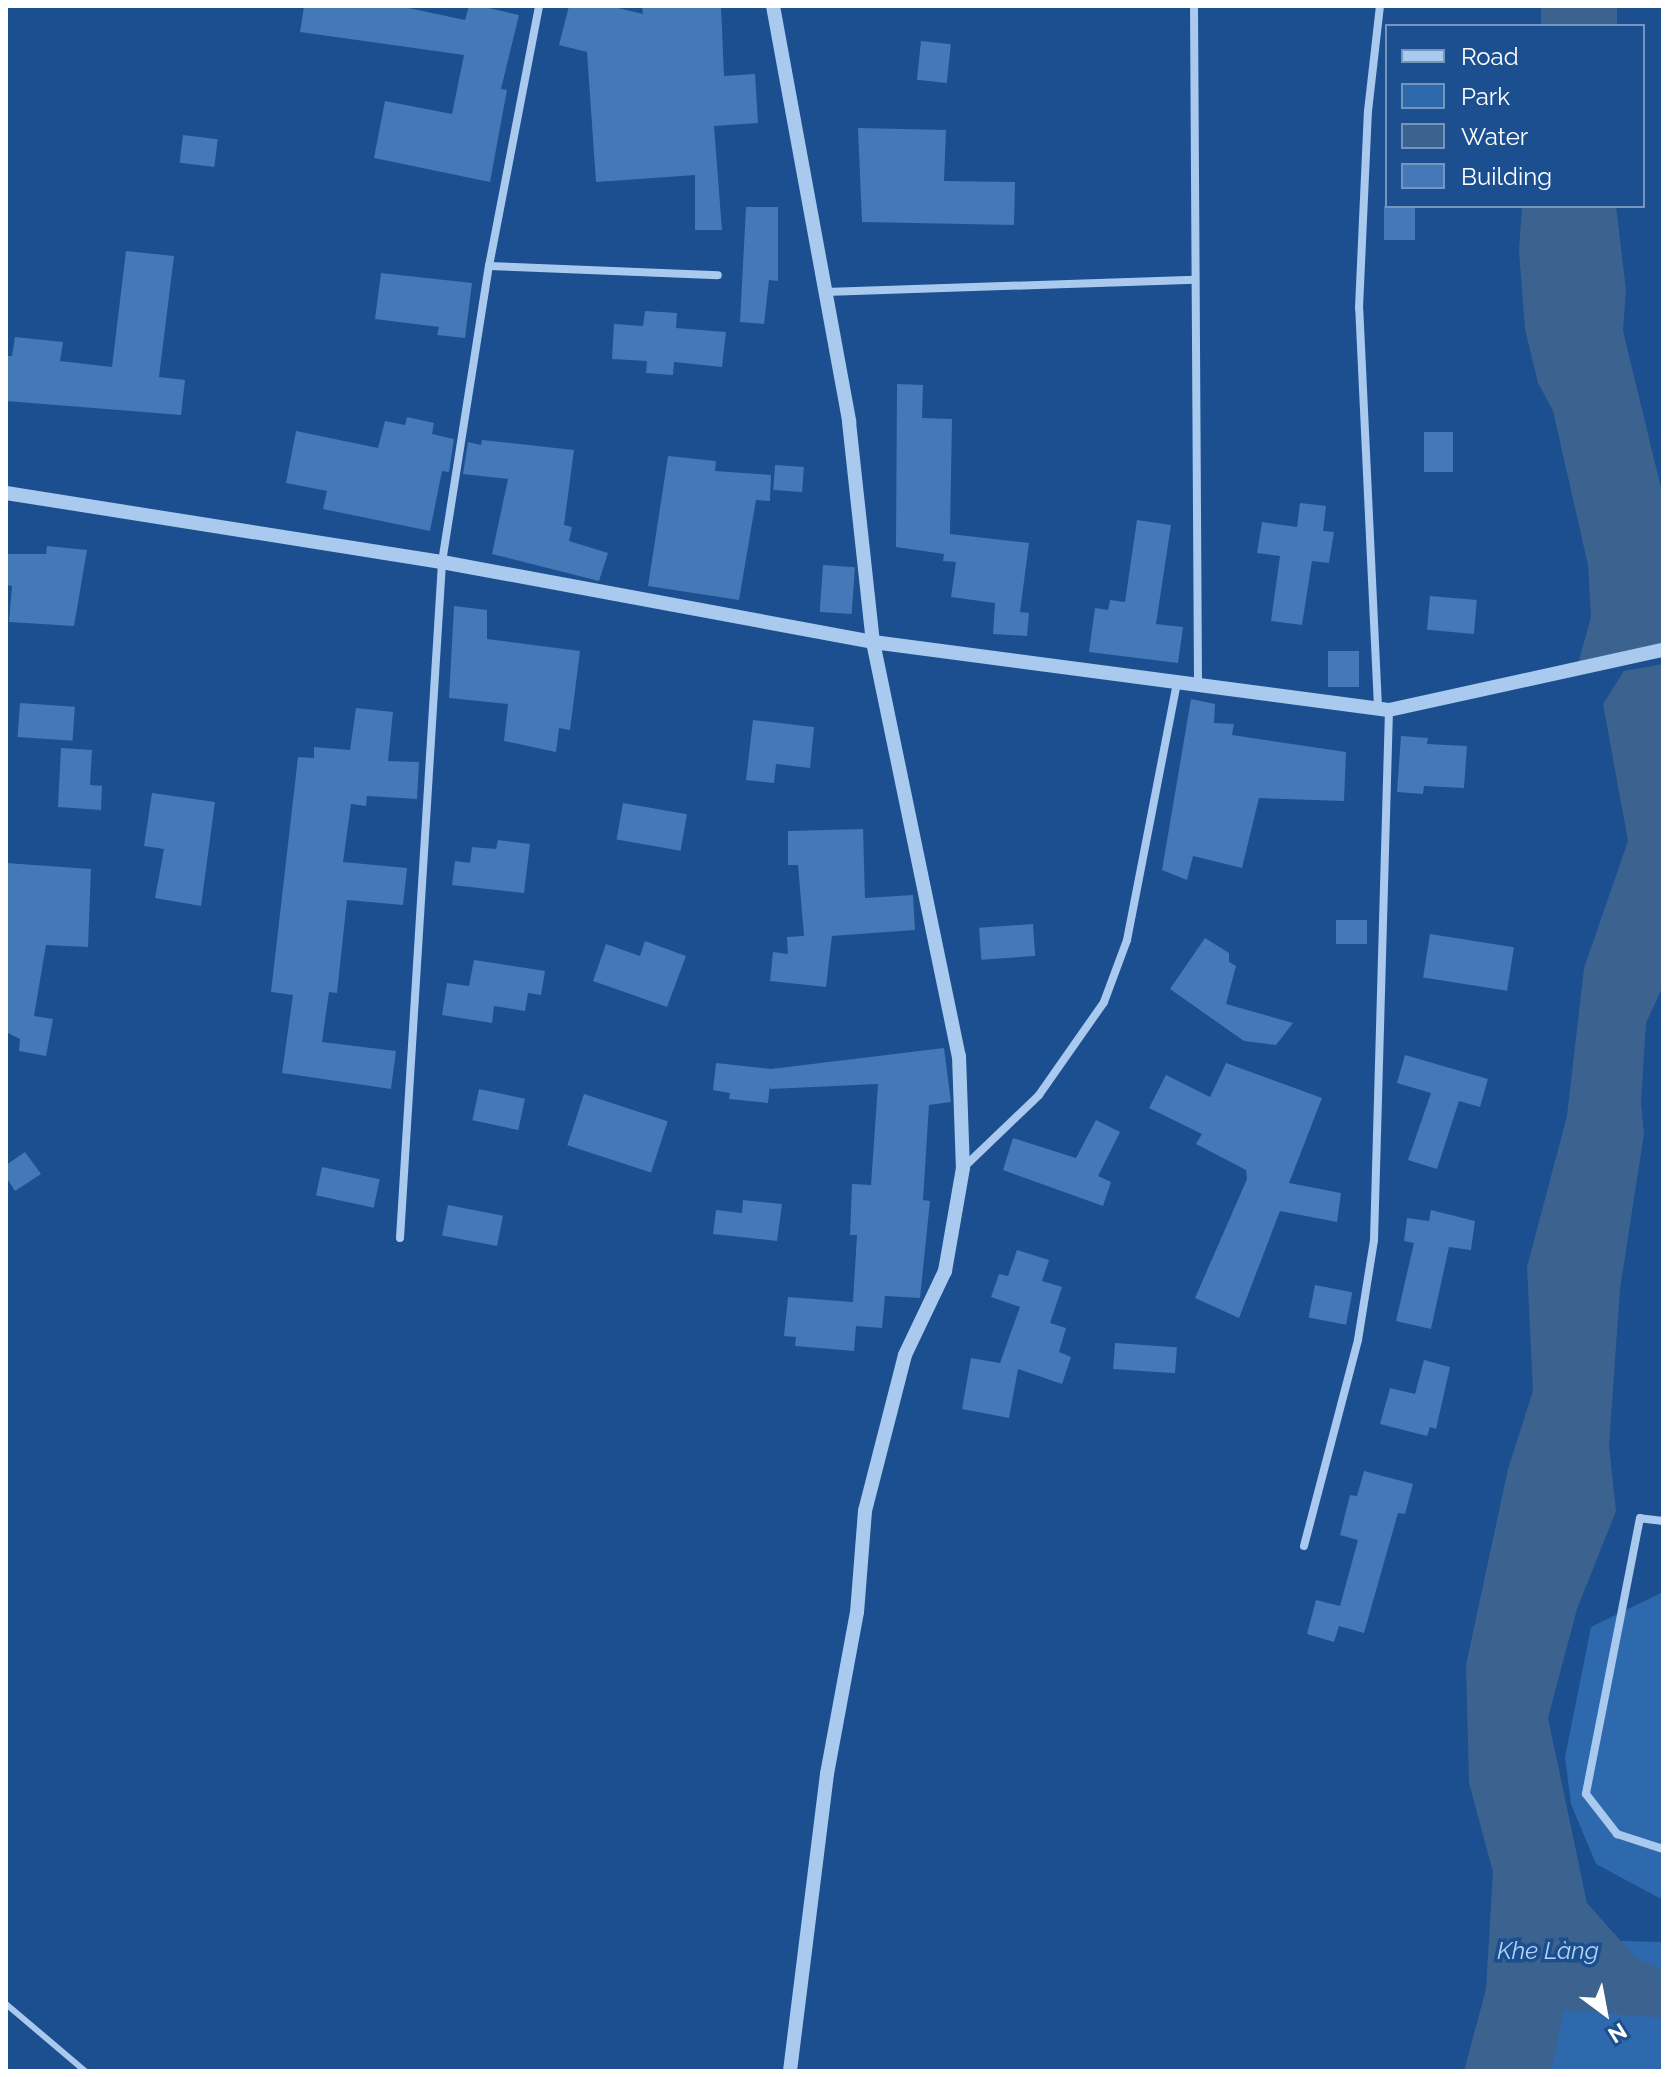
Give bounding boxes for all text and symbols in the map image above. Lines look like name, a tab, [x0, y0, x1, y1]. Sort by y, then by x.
legend	[1385, 24, 1645, 208]
text: Road	[1461, 42, 1519, 71]
text: Park	[1461, 82, 1510, 111]
text: Water	[1461, 122, 1528, 151]
text: Building	[1461, 162, 1552, 191]
water label: Khe Làng	[1497, 1937, 1599, 1965]
north arrow	[1565, 1973, 1645, 2053]
text: N	[1604, 2018, 1632, 2049]

